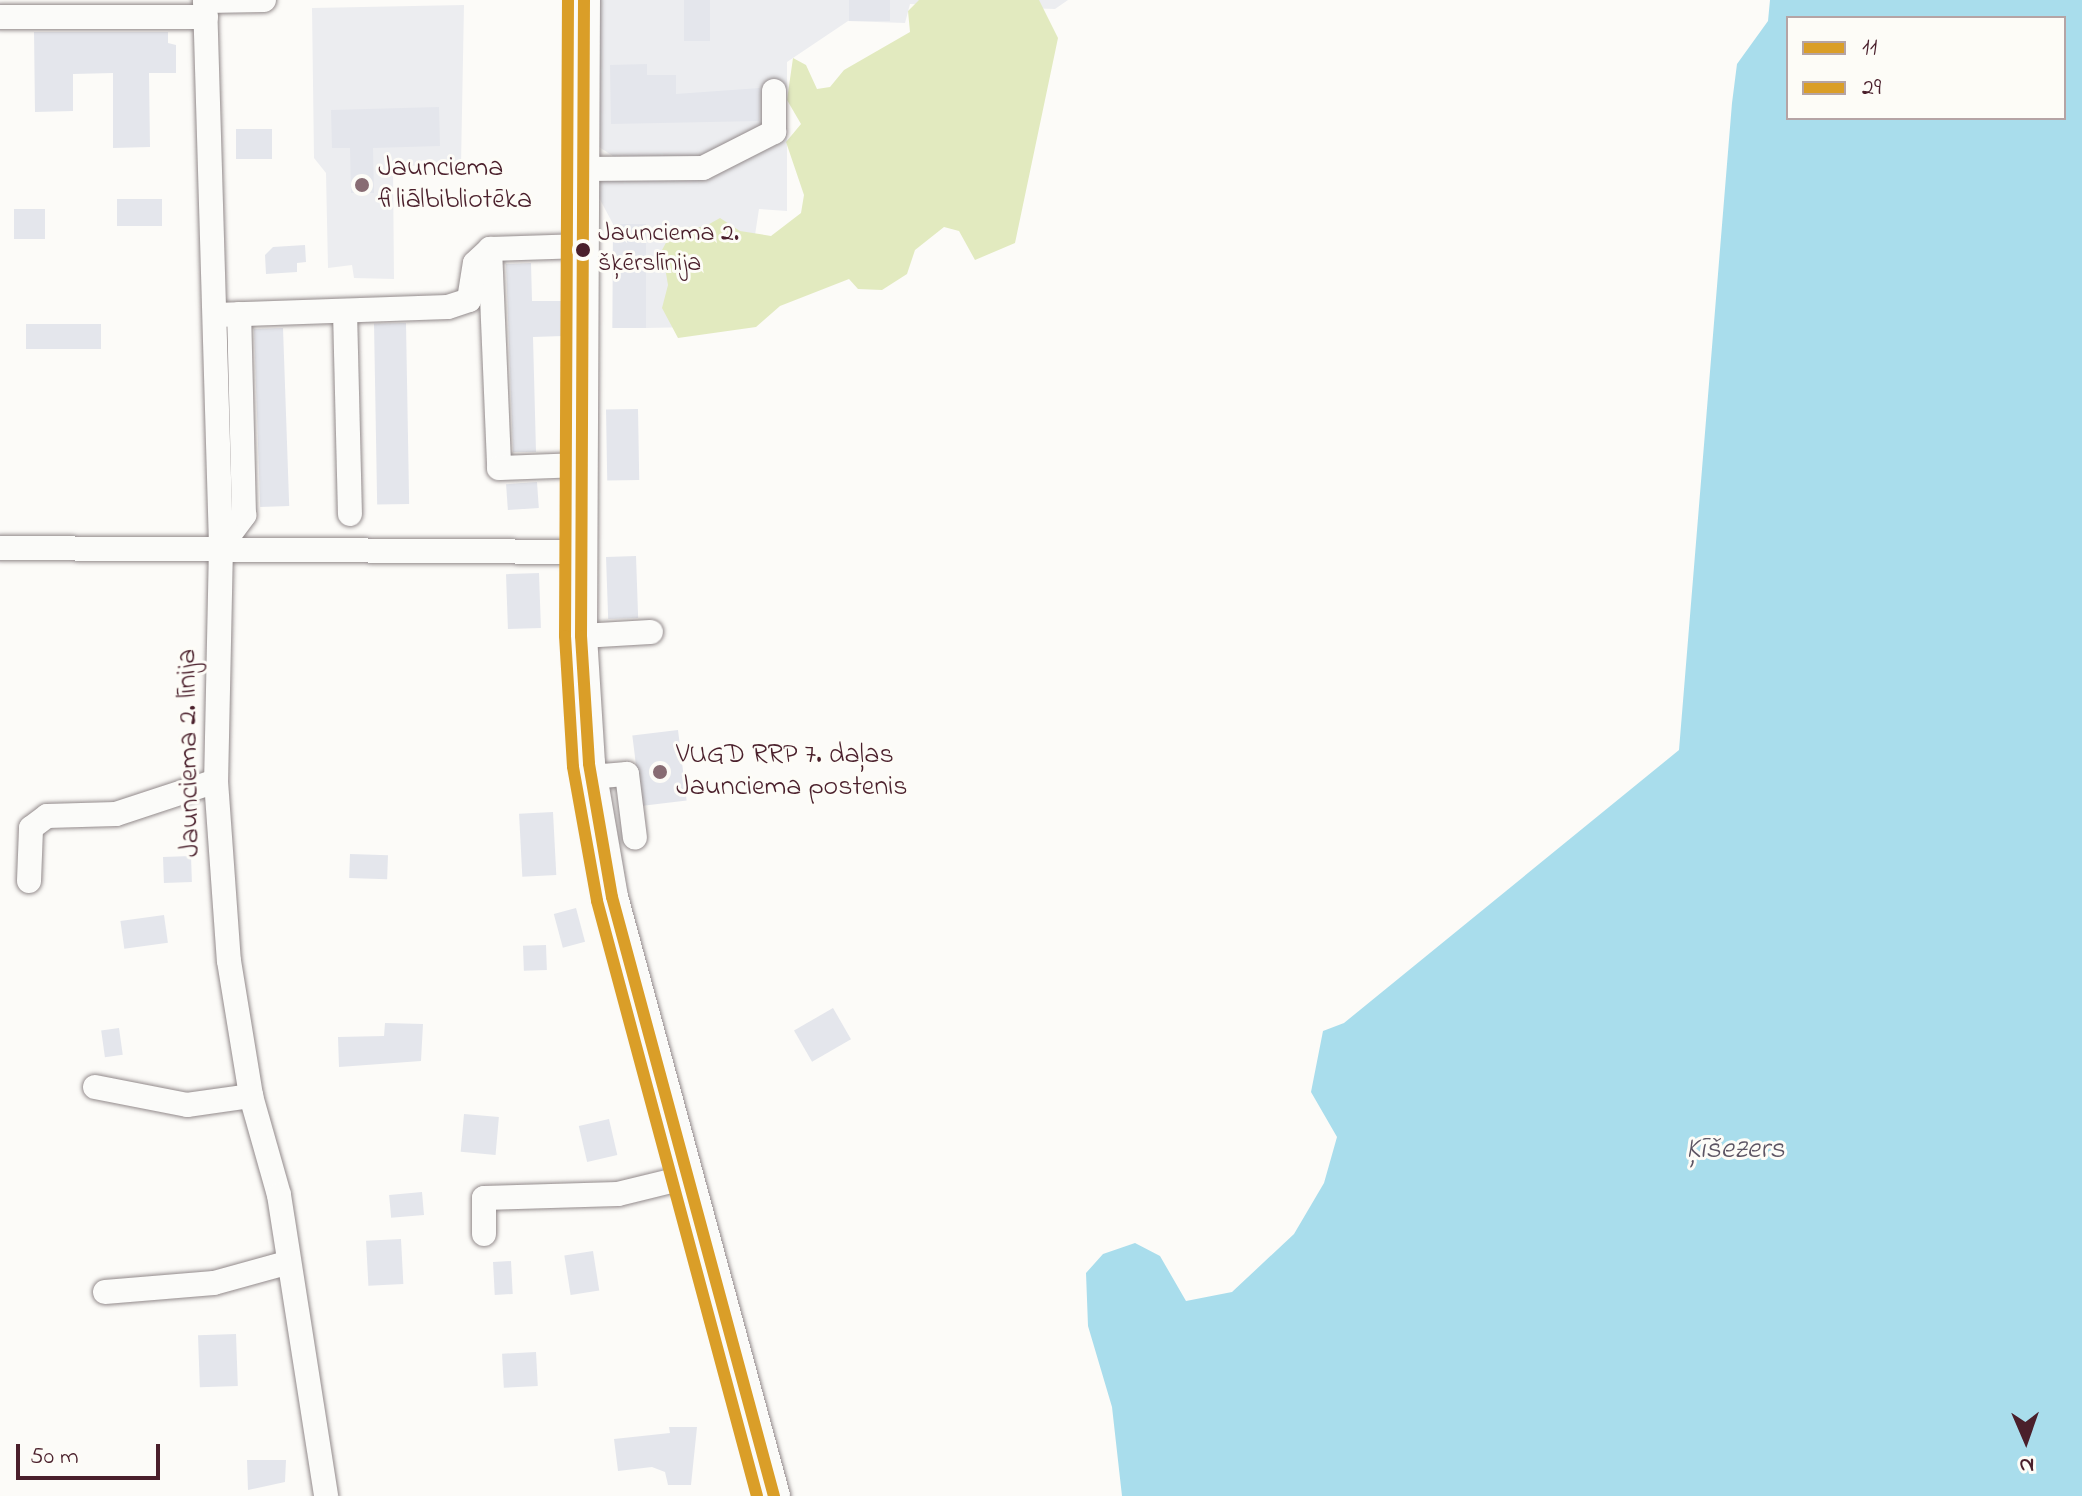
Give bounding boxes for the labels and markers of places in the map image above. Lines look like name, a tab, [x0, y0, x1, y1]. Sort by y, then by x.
place label: Jaunciema filiālbibliotēka	[378, 152, 532, 218]
marker: Jaunciema filiālbibliotēka	[353, 176, 371, 194]
place label: Jaunciema 2. šķērslīnija	[598, 219, 739, 280]
marker: Jaunciema 2. šķērslīnija	[575, 242, 591, 258]
place label: VUGD RRP 7. daļas Jaunciema postenis	[676, 739, 907, 805]
marker: VUGD RRP 7. daļas Jaunciema postenis	[651, 763, 669, 781]

